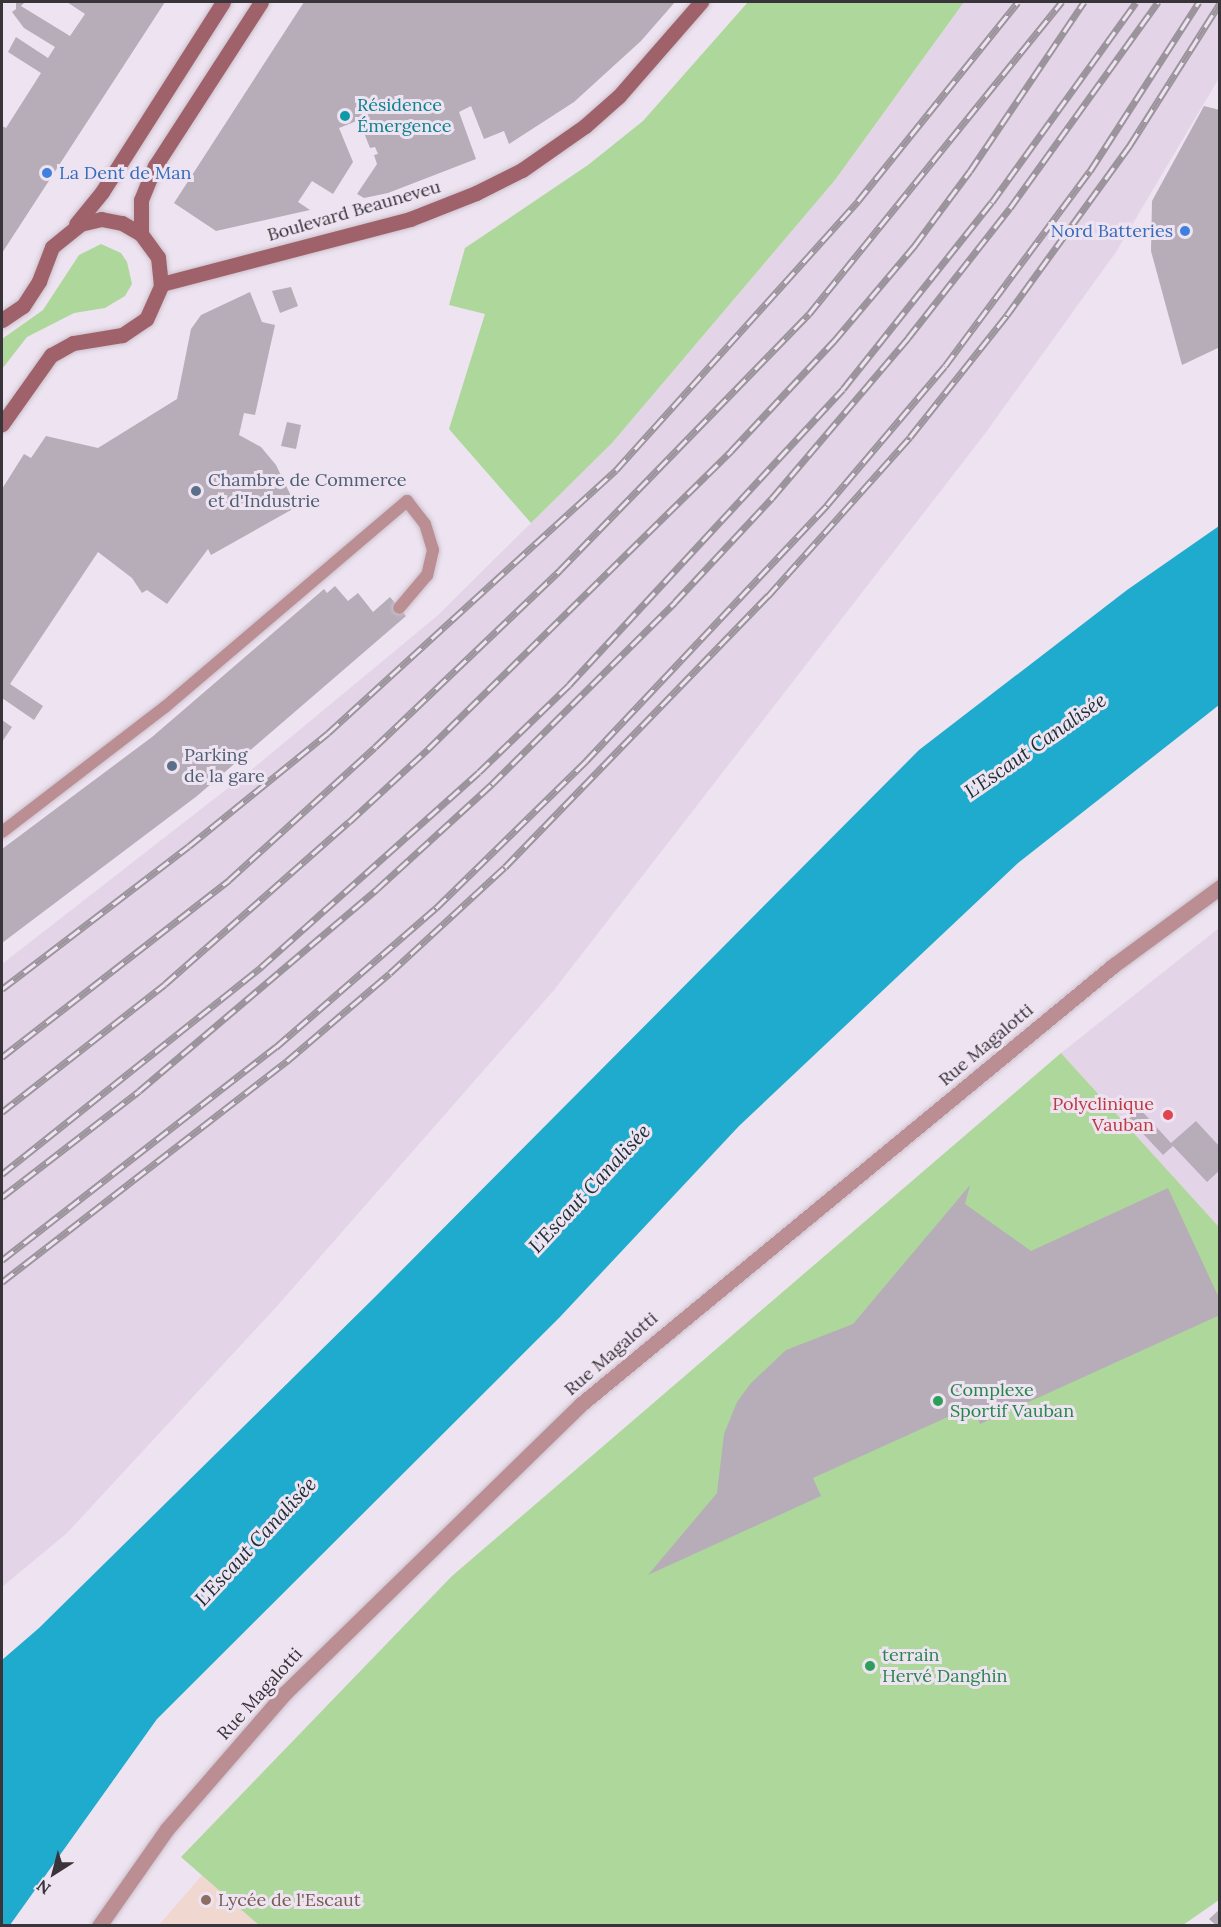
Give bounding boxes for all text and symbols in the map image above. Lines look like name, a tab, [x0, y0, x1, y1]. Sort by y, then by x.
place label: Résidence Émergence	[357, 95, 452, 138]
marker: Résidence Émergence	[338, 109, 352, 123]
place label: La Dent de Man	[59, 162, 191, 184]
marker: La Dent de Man	[40, 166, 54, 180]
street label: Boulevard Beauneveu	[265, 176, 443, 246]
place label: Nord Batteries	[1051, 220, 1173, 242]
marker: Nord Batteries	[1178, 224, 1192, 238]
place label: Chambre de Commerce et d'Industrie	[208, 470, 407, 512]
marker: Chambre de Commerce et d'Industrie	[189, 484, 203, 498]
water label: L'Escaut Canalisée	[960, 687, 1110, 803]
place label: Parking de la gare	[184, 745, 265, 788]
marker: Parking de la gare	[165, 759, 179, 773]
street label: Rue Magalotti	[935, 999, 1037, 1091]
place label: Polyclinique Vauban	[1052, 1094, 1154, 1136]
marker: Polyclinique Vauban	[1159, 1106, 1177, 1124]
water label: L'Escaut Canalisée	[523, 1119, 655, 1257]
street label: Rue Magalotti	[560, 1308, 662, 1400]
place label: Complexe Sportif Vauban	[950, 1380, 1074, 1422]
marker: Complexe Sportif Vauban	[931, 1394, 945, 1408]
water label: L'Escaut Canalisée	[189, 1472, 321, 1610]
street label: Rue Magalotti	[213, 1644, 307, 1744]
place label: terrain Hervé Danghin	[882, 1645, 1007, 1688]
marker: terrain Hervé Danghin	[863, 1659, 877, 1673]
north arrow	[24, 1843, 84, 1903]
text: N	[33, 1876, 54, 1899]
place label: Lycée de l'Escaut	[218, 1889, 361, 1911]
marker: Lycée de l'Escaut	[199, 1893, 213, 1907]

